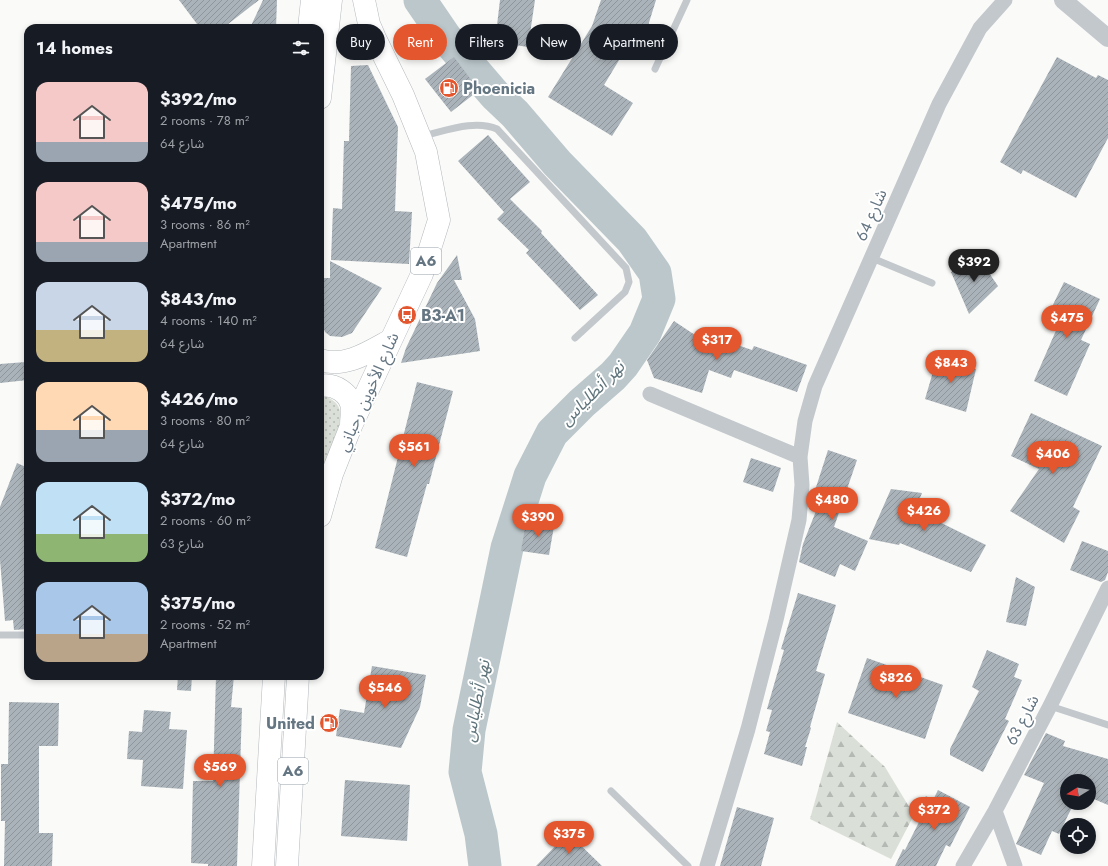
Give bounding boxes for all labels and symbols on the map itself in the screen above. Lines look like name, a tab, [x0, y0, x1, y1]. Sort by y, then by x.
fuel station icon: Phoenicia	[438, 77, 460, 99]
place label: Phoenicia	[463, 77, 535, 100]
street label: شارع 64	[849, 185, 894, 245]
road number: A6	[411, 248, 441, 274]
pin: $392	[950, 249, 998, 283]
bus stop icon: B3-A1	[396, 304, 418, 326]
place label: B3-A1	[421, 304, 465, 327]
pin: $475	[1043, 305, 1091, 339]
pin: $317	[693, 327, 741, 361]
street label: شارع الأخوين رحباني	[331, 329, 405, 456]
pin: $843	[927, 350, 975, 384]
water label: نهر أنطلياس	[554, 354, 631, 431]
pin: $561	[390, 434, 438, 468]
pin: $406	[1029, 441, 1077, 475]
pin: $480	[808, 487, 856, 521]
pin: $426	[900, 498, 948, 532]
pin: $390	[514, 504, 562, 538]
water label: نهر أنطلياس	[456, 657, 496, 744]
pin: $826	[872, 665, 920, 699]
pin: $546	[361, 675, 409, 709]
street label: شارع 63	[1000, 691, 1045, 750]
place label: United	[266, 712, 315, 735]
fuel station icon: United	[318, 712, 340, 734]
pin: $569	[196, 754, 244, 788]
road number: A6	[278, 758, 308, 784]
north arrow	[1060, 774, 1096, 810]
pin: $372	[910, 797, 958, 831]
pin: $375	[545, 821, 593, 855]

